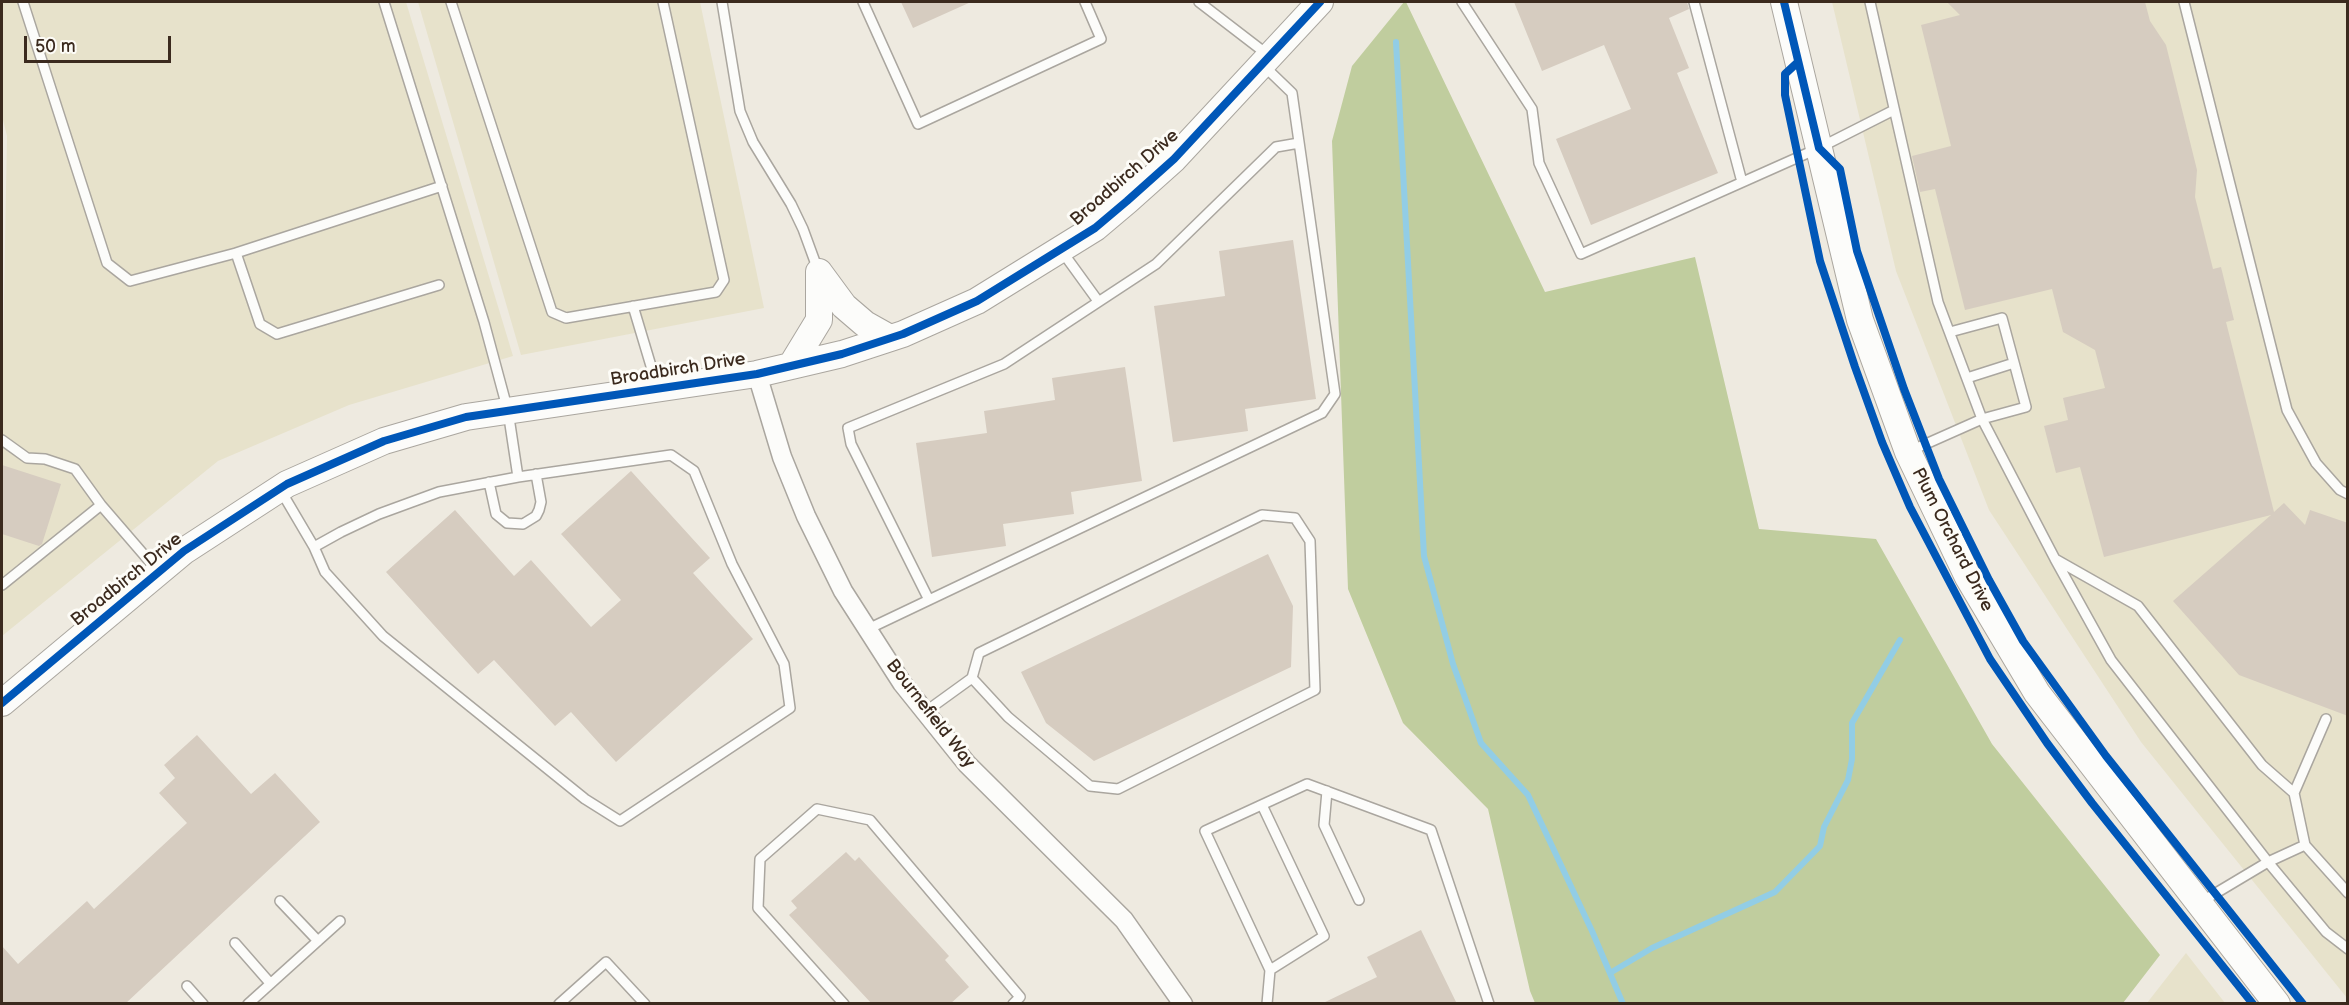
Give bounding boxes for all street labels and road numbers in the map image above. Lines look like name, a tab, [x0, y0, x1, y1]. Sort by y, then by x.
street label: Broadbirch Drive	[1066, 125, 1184, 231]
street label: Broadbirch Drive	[609, 349, 747, 391]
street label: Plum Orchard Drive	[1906, 465, 1998, 615]
street label: Broadbirch Drive	[67, 529, 187, 631]
street label: Bournefield Way	[881, 655, 979, 773]

